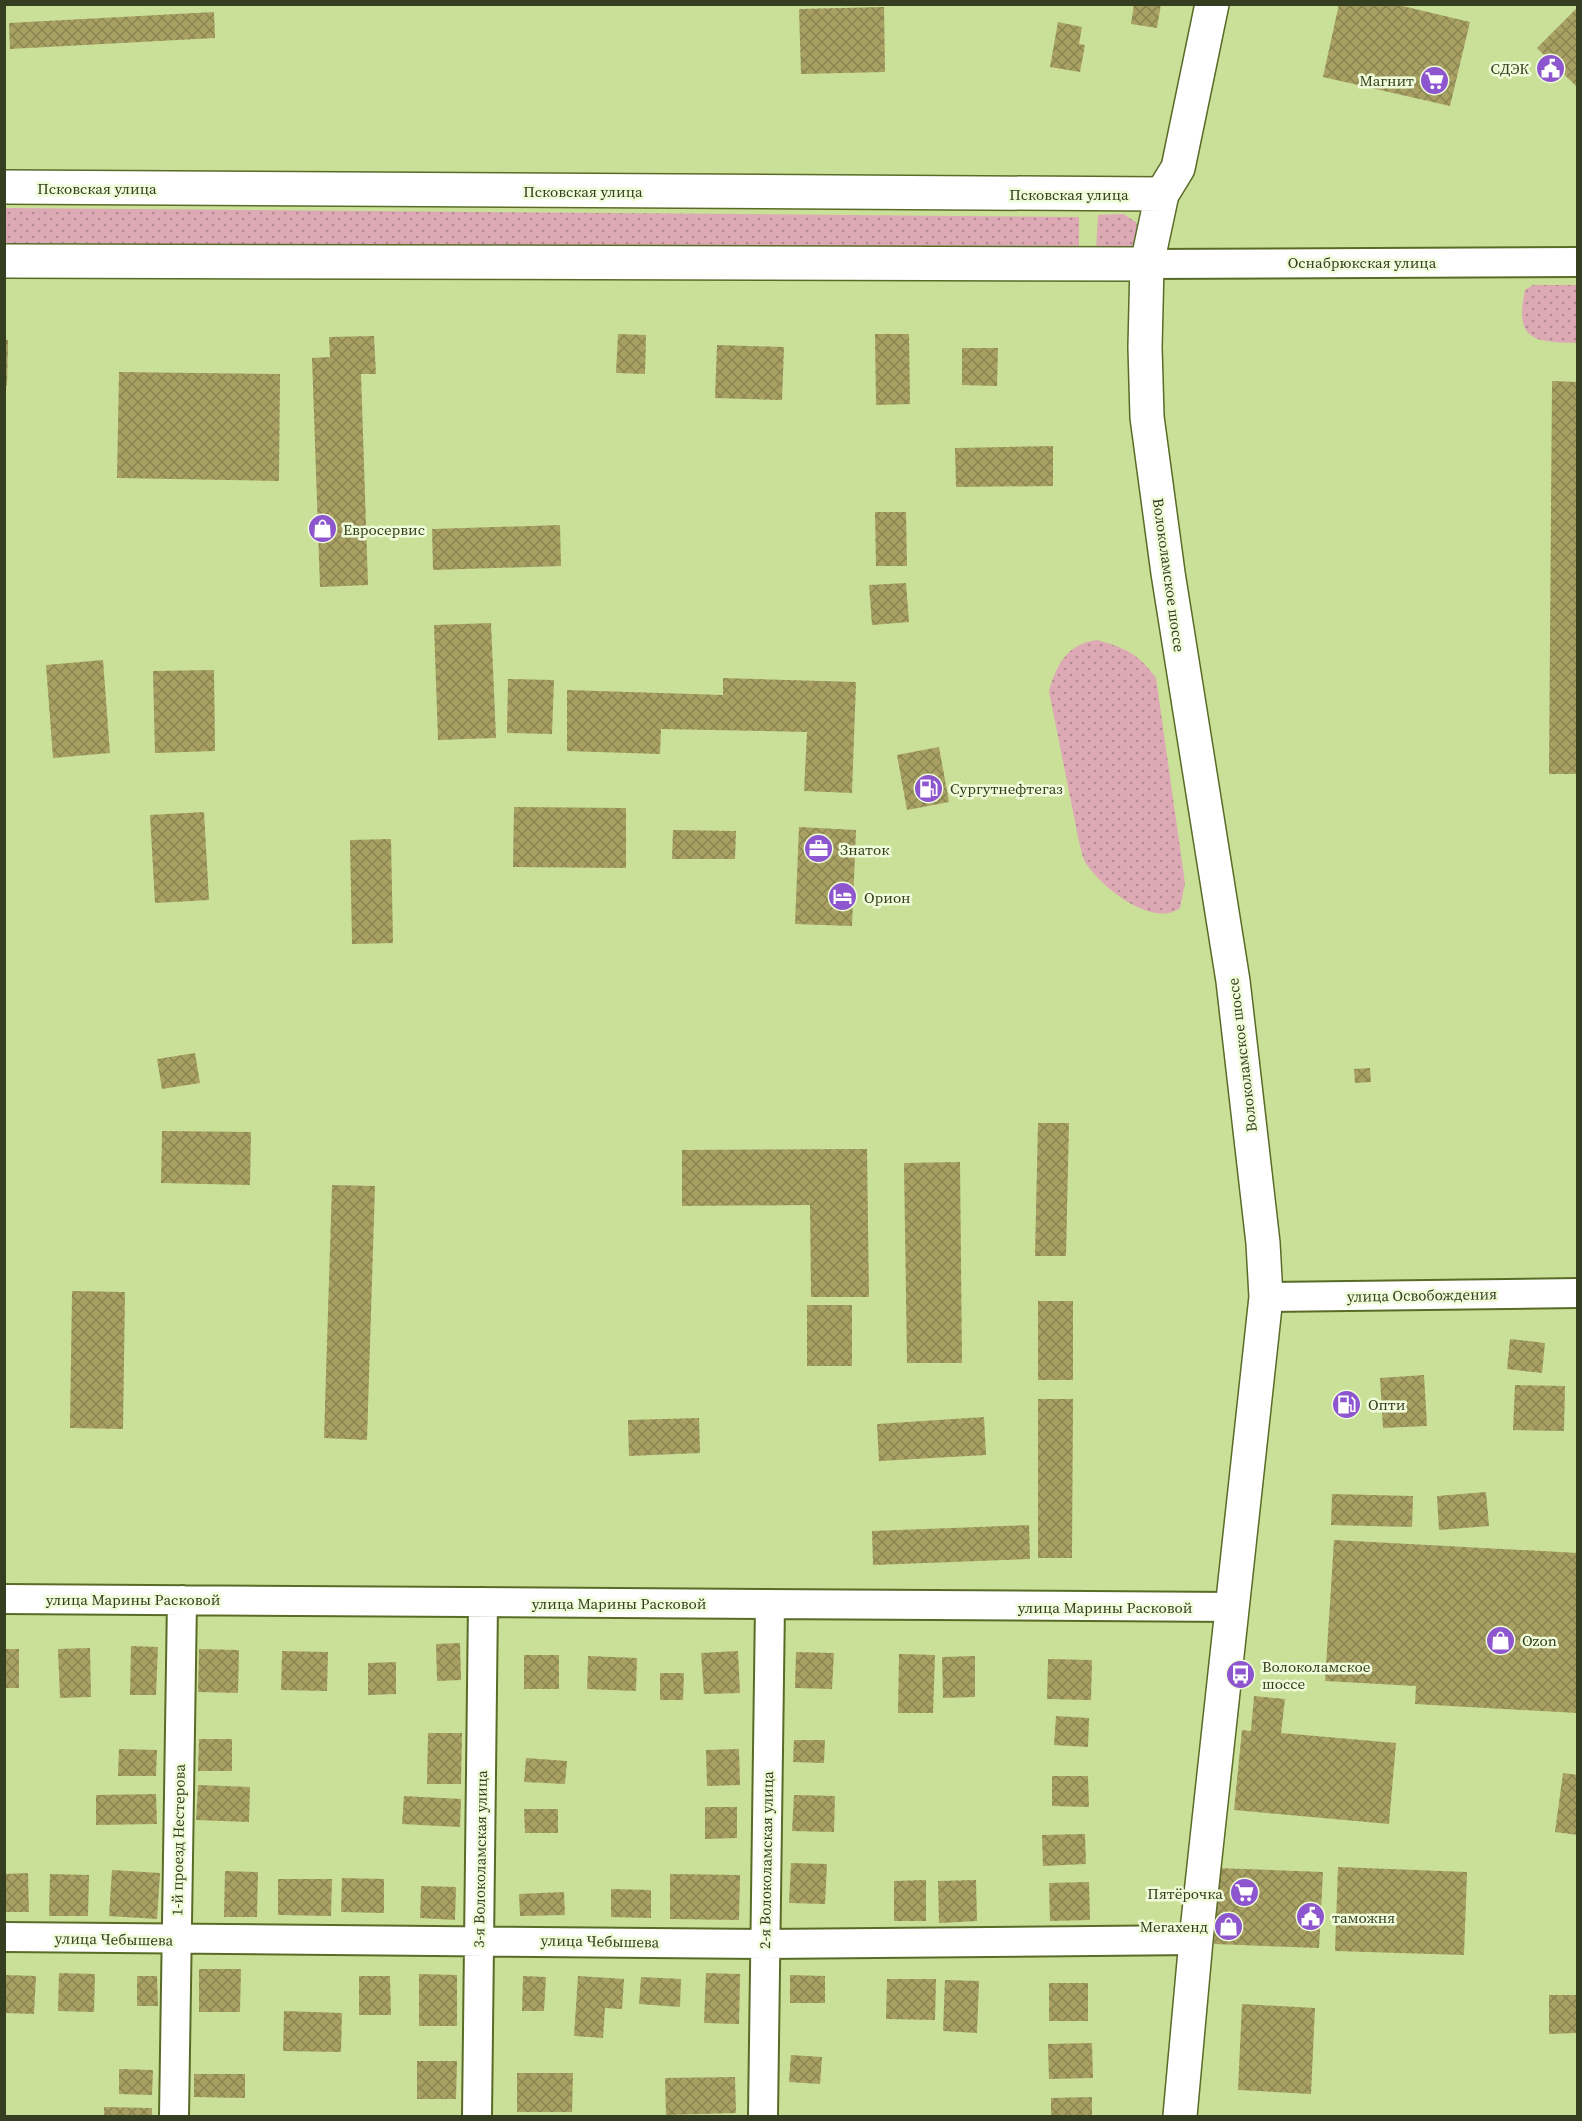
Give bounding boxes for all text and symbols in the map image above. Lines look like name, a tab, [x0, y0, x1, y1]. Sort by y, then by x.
public building icon: СДЭК	[1534, 52, 1566, 84]
place label: СДЭК	[1491, 58, 1529, 79]
supermarket icon: Магнит	[1419, 64, 1451, 96]
place label: Магнит	[1360, 70, 1414, 91]
street label: Псковская улица	[37, 178, 157, 199]
street label: Псковская улица	[523, 181, 643, 202]
street label: Псковская улица	[1009, 184, 1129, 205]
street label: Оснабрюкская улица	[1288, 252, 1437, 273]
street label: Волоколамское шоссе	[1148, 497, 1190, 654]
shop icon: Евросервис	[306, 513, 338, 545]
place label: Евросервис	[343, 519, 425, 540]
fuel station icon: Сургутнефтегаз	[913, 772, 945, 804]
place label: Сургутнефтегаз	[950, 778, 1063, 799]
office icon: Знаток	[803, 833, 835, 865]
place label: Знаток	[840, 839, 890, 860]
hotel icon: Орион	[827, 881, 859, 913]
place label: Орион	[864, 887, 911, 908]
street label: Волоколамское шоссе	[1222, 976, 1262, 1133]
street label: улица Освобождения	[1347, 1283, 1497, 1307]
fuel station icon: Опти	[1331, 1388, 1363, 1420]
place label: Опти	[1368, 1394, 1406, 1415]
street label: улица Марины Расковой	[46, 1589, 221, 1610]
street label: улица Марины Расковой	[532, 1593, 707, 1614]
street label: улица Марины Расковой	[1018, 1597, 1193, 1618]
shop icon: Ozon	[1485, 1624, 1517, 1656]
place label: Ozon	[1522, 1630, 1557, 1651]
place label: Волоколамское шоссе	[1262, 1656, 1371, 1694]
bus stop icon: Волоколамское шоссе	[1225, 1659, 1257, 1691]
street label: 1-й проезд Нестерова	[166, 1763, 190, 1916]
street label: 3-я Волоколамская улица	[468, 1770, 492, 1948]
street label: 2-я Волоколамская улица	[754, 1771, 778, 1949]
supermarket icon: Пятёрочка	[1228, 1877, 1260, 1909]
place label: Пятёрочка	[1147, 1883, 1223, 1904]
public building icon: таможня	[1295, 1901, 1327, 1933]
place label: таможня	[1332, 1907, 1395, 1928]
shop icon: Мегахенд	[1213, 1910, 1245, 1942]
place label: Мегахенд	[1140, 1916, 1208, 1937]
street label: улица Чебышева	[54, 1927, 174, 1951]
street label: улица Чебышева	[540, 1929, 660, 1953]

